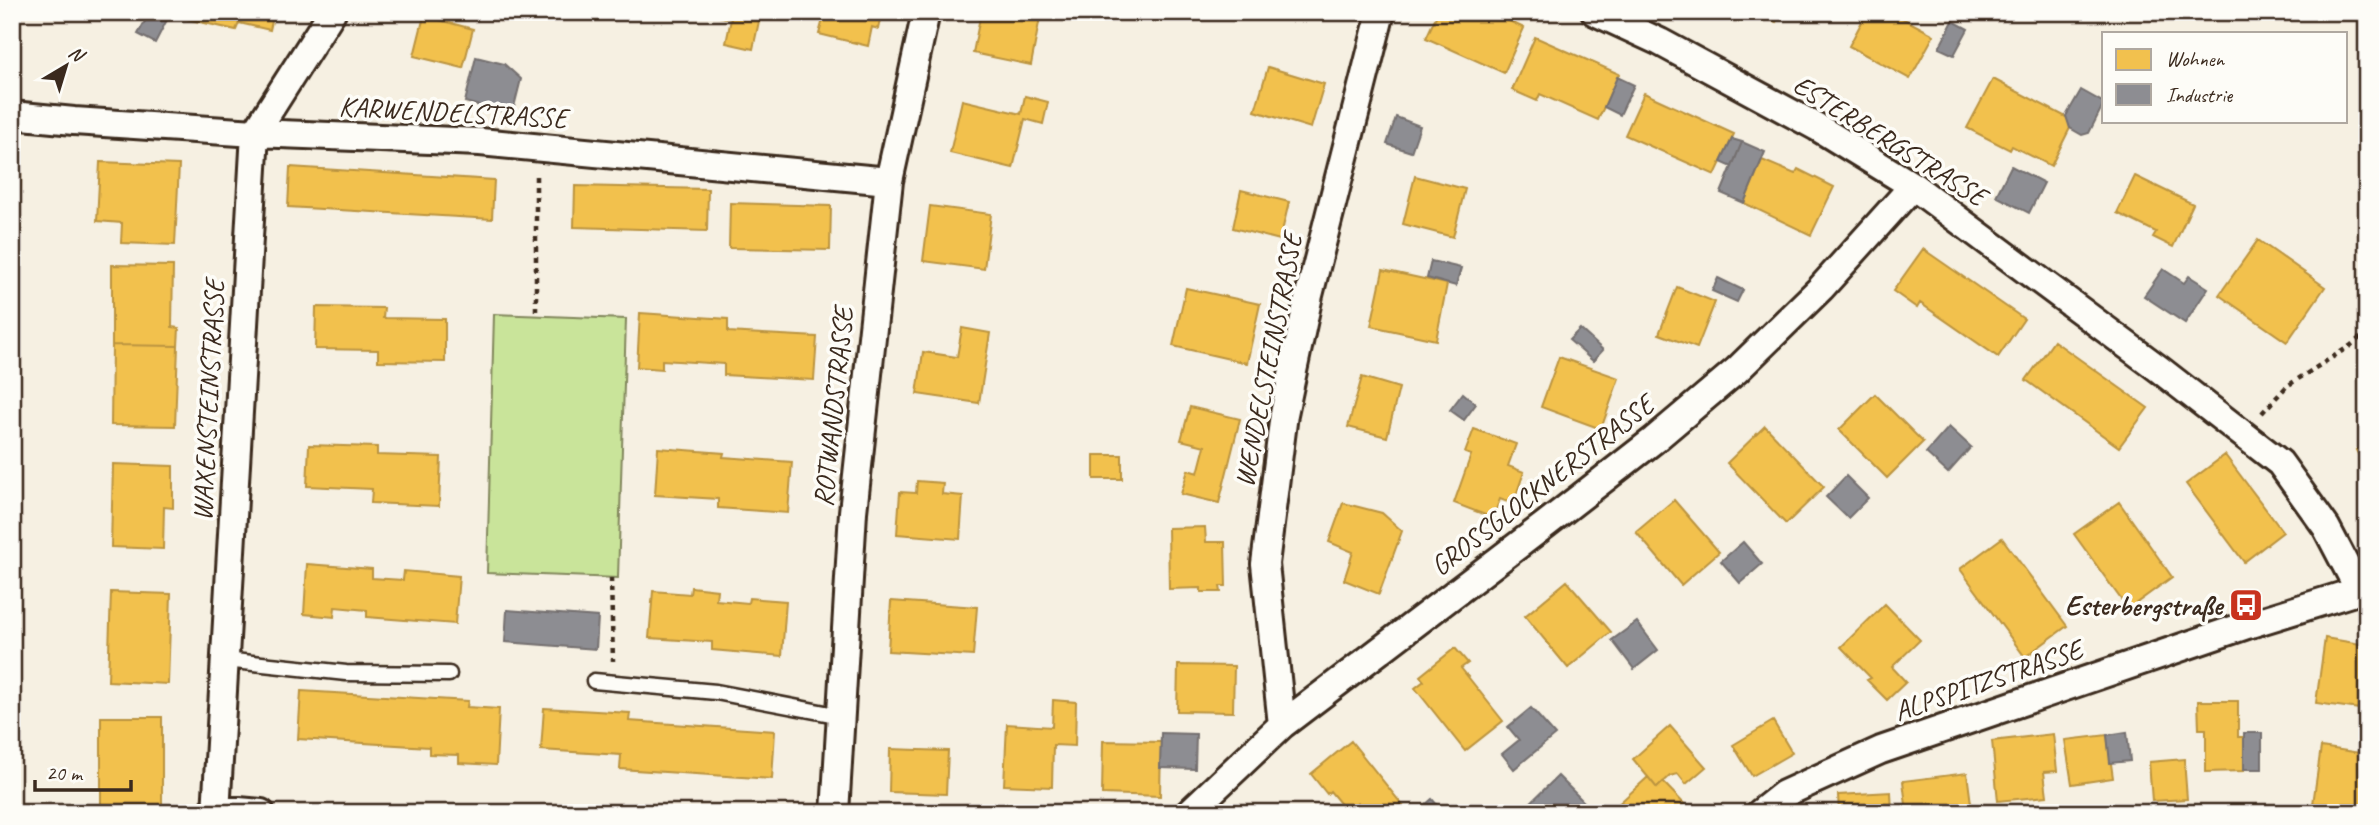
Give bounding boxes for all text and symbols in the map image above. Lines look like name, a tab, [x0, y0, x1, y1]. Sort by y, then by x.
north arrow	[32, 32, 102, 102]
legend	[2102, 32, 2348, 122]
text: N	[64, 40, 90, 68]
text: Wohnen	[2166, 46, 2226, 72]
street label: ESTERBERGSTRASSE	[1787, 67, 1996, 215]
text: Industrie	[2166, 82, 2233, 108]
street label: KARWENDELSTRASSE	[338, 89, 572, 136]
street label: WENDELSTEINSTRASSE	[1226, 227, 1310, 490]
street label: WAXENSTEINSTRASSE	[184, 275, 232, 522]
street label: ROTWANDSTRASSE	[805, 303, 861, 508]
street label: GROSSGLOCKNERSTRASSE	[1423, 385, 1663, 583]
bus stop icon: Esterbergstraße	[2227, 586, 2265, 624]
place label: Esterbergstraße	[2065, 588, 2225, 623]
street label: ALPSPITZSTRASSE	[1889, 630, 2090, 729]
scale bar	[35, 748, 131, 792]
text: 20 m	[46, 760, 84, 786]

